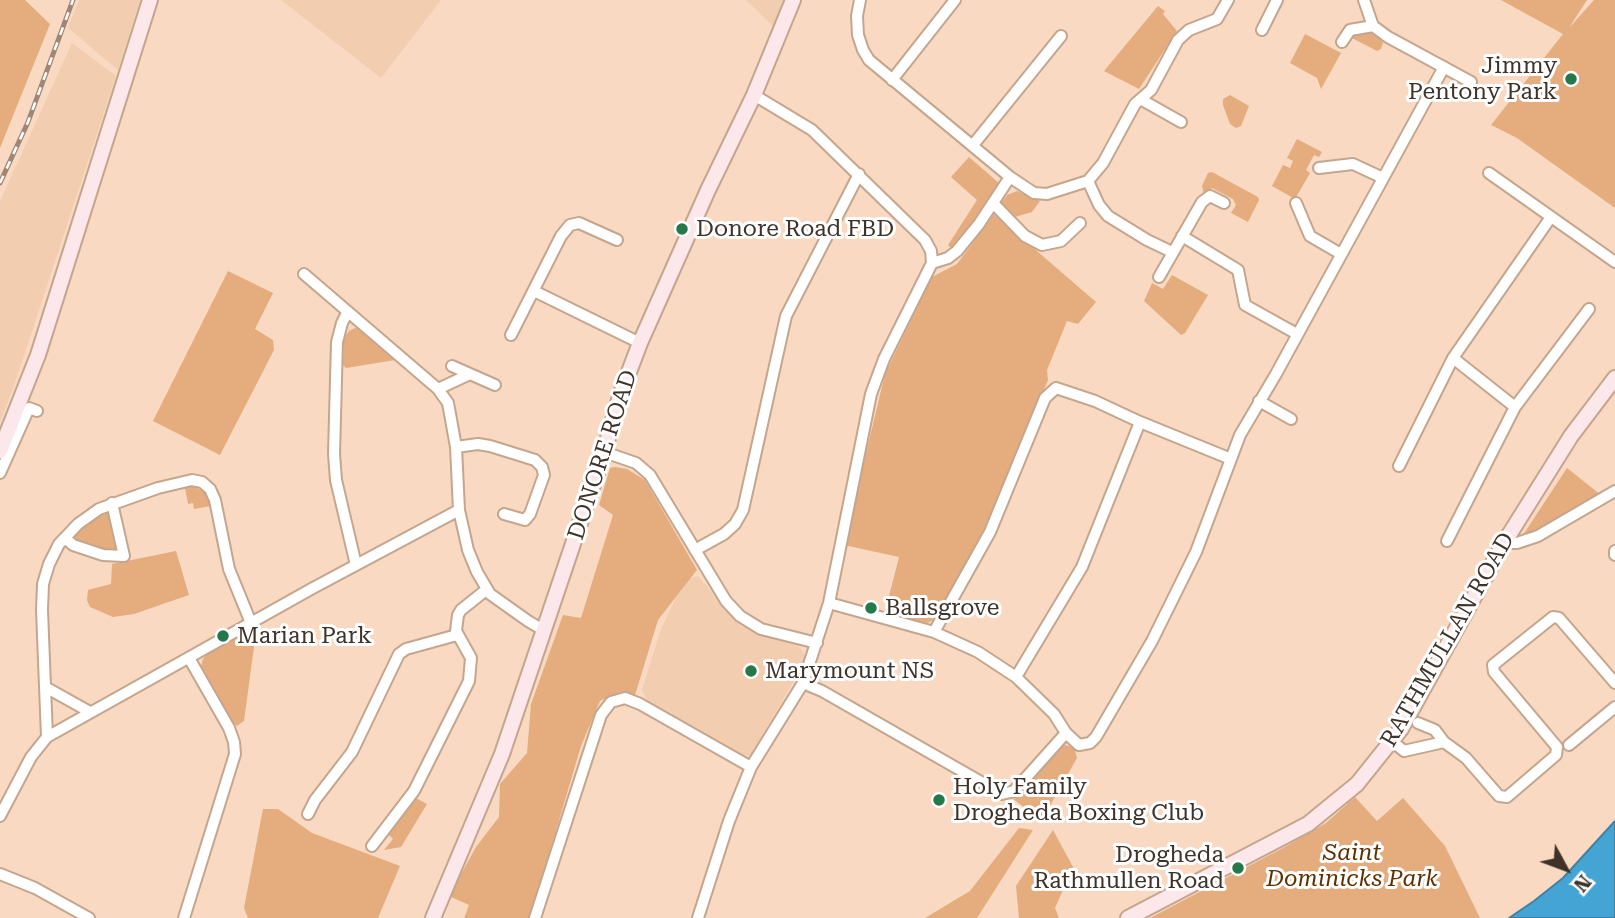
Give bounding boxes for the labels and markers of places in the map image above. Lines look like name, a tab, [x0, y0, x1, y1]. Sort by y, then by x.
place label: Jimmy Pentony Park	[1408, 52, 1557, 106]
marker: Jimmy Pentony Park	[1563, 71, 1579, 87]
place label: Donore Road FBD	[696, 215, 894, 243]
marker: Donore Road FBD	[674, 221, 690, 237]
place label: Ballsgrove	[885, 594, 999, 622]
marker: Ballsgrove	[863, 600, 879, 616]
place label: Marian Park	[237, 622, 372, 650]
marker: Marian Park	[215, 628, 231, 644]
place label: Marymount NS	[765, 657, 934, 685]
marker: Marymount NS	[743, 663, 759, 679]
place label: Holy Family Drogheda Boxing Club	[953, 773, 1204, 827]
marker: Holy Family Drogheda Boxing Club	[931, 792, 947, 808]
place label: Drogheda Rathmullen Road	[1033, 841, 1224, 895]
marker: Drogheda Rathmullen Road	[1230, 860, 1246, 876]

